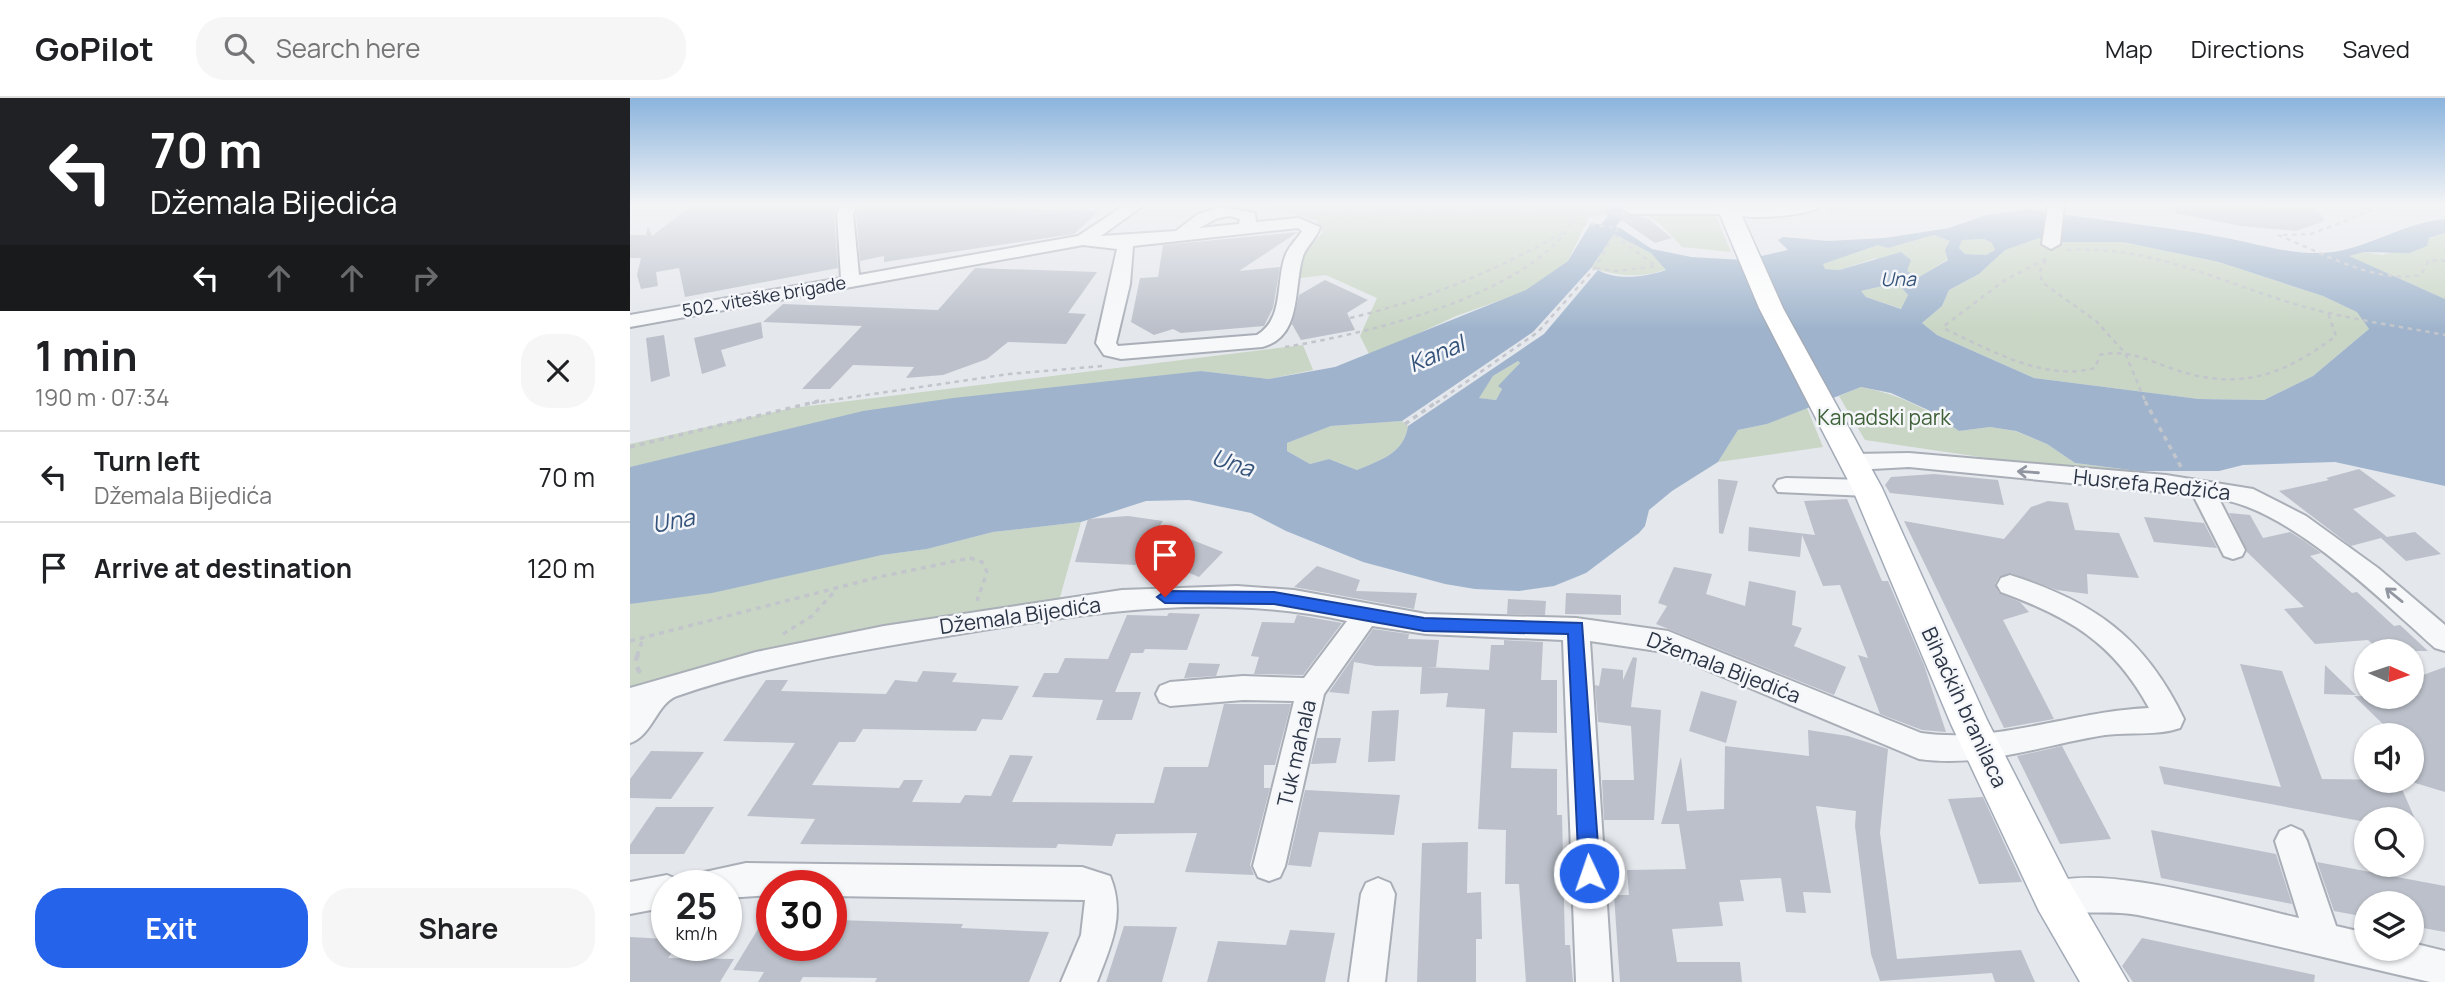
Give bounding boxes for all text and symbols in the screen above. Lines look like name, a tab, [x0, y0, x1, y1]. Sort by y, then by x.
search box	[196, 17, 686, 80]
text: GoPilot	[35, 26, 154, 71]
icon: search	[220, 29, 258, 67]
text: Search here	[276, 30, 420, 66]
text: Map	[2105, 32, 2153, 65]
text: Directions	[2191, 32, 2304, 65]
text: Saved	[2342, 32, 2410, 65]
text: 70 m	[150, 116, 262, 183]
icon: left	[35, 126, 126, 217]
text: Džemala Bijedića	[150, 180, 398, 224]
icon: left	[187, 259, 225, 297]
icon: ahead	[260, 259, 298, 297]
icon: ahead	[333, 259, 371, 297]
icon: right	[406, 259, 444, 297]
water label: Una	[1880, 266, 1917, 292]
street label: 502. viteške brigade	[680, 270, 848, 322]
text: 1 min	[35, 326, 138, 384]
water label: Kanal	[1403, 326, 1471, 379]
button: close	[521, 334, 595, 408]
text: 190 m · 07:34	[35, 381, 170, 413]
park label: Kanadski park	[1817, 403, 1951, 431]
water label: Una	[1208, 440, 1259, 484]
text: Turn left	[94, 443, 201, 479]
icon: left	[35, 458, 73, 496]
text: 70 m	[539, 459, 595, 495]
street label: Husrefa Redžića	[2072, 462, 2232, 506]
one-way arrow	[2017, 465, 2039, 478]
text: Džemala Bijedića	[94, 479, 272, 511]
water label: Una	[649, 500, 698, 540]
pin	[1135, 525, 1195, 597]
icon: arrive	[1146, 536, 1184, 574]
icon: arrive	[35, 549, 73, 587]
text: Arrive at destination	[94, 550, 352, 586]
text: 120 m	[527, 550, 595, 586]
one-way arrow	[2385, 587, 2403, 603]
street label: Džemala Bijedića	[938, 590, 1102, 640]
street label: Bihaćkih branilaca	[1916, 622, 2014, 792]
street label: Džemala Bijedića	[1643, 625, 1805, 709]
north arrow	[2354, 639, 2424, 709]
map controls	[2354, 639, 2424, 961]
street label: Tuk mahala	[1270, 697, 1322, 809]
button: sound	[2354, 723, 2424, 793]
button: search	[2354, 807, 2424, 877]
position arrow	[1552, 836, 1626, 910]
speed limit sign: 30	[756, 870, 847, 961]
text: 25	[676, 882, 717, 930]
button: Exit	[35, 888, 308, 968]
button: Share	[322, 888, 595, 968]
button: layers	[2354, 891, 2424, 961]
text: km/h	[676, 921, 717, 945]

